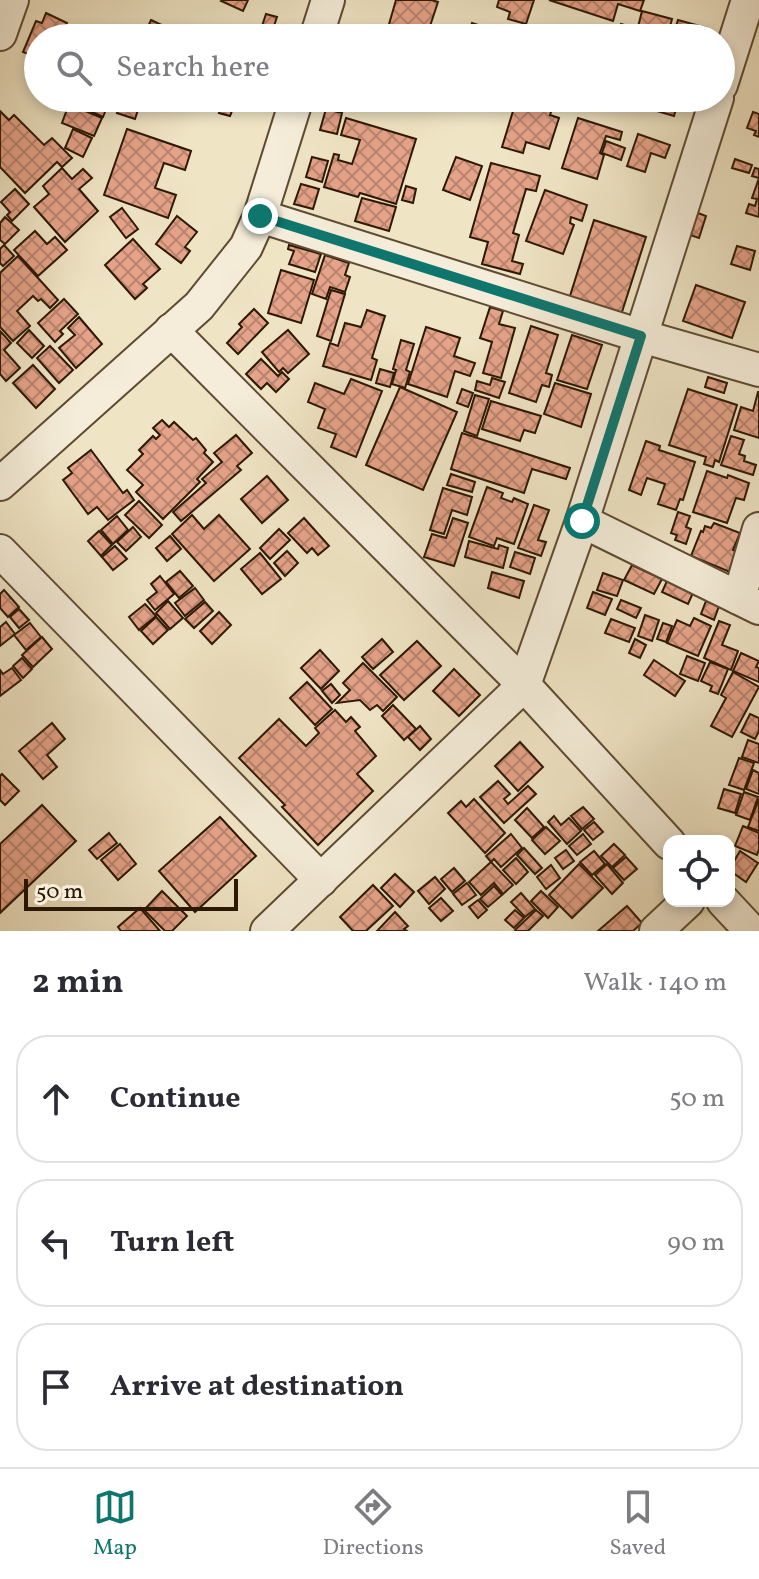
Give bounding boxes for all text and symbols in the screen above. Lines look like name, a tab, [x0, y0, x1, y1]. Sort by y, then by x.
search box	[24, 24, 735, 112]
icon: search	[52, 46, 96, 90]
text: Search here	[116, 47, 270, 89]
route end	[242, 198, 278, 234]
route start	[564, 503, 600, 539]
map controls	[663, 835, 735, 907]
button: locate	[663, 835, 735, 907]
scale bar	[24, 875, 238, 911]
text: 50 m	[36, 877, 83, 908]
text: 2 min	[32, 960, 124, 1007]
text: Walk · 140 m	[583, 965, 727, 1001]
icon: ahead	[34, 1077, 78, 1121]
text: Continue	[110, 1078, 241, 1120]
text: 50 m	[669, 1081, 725, 1117]
icon: left	[34, 1221, 78, 1265]
text: Turn left	[110, 1222, 234, 1264]
text: 90 m	[667, 1225, 725, 1261]
icon: arrive	[34, 1365, 78, 1409]
text: Arrive at destination	[110, 1366, 404, 1408]
tab: Map	[93, 1485, 137, 1564]
tab: Directions	[323, 1485, 424, 1564]
tab: Saved	[609, 1485, 666, 1564]

